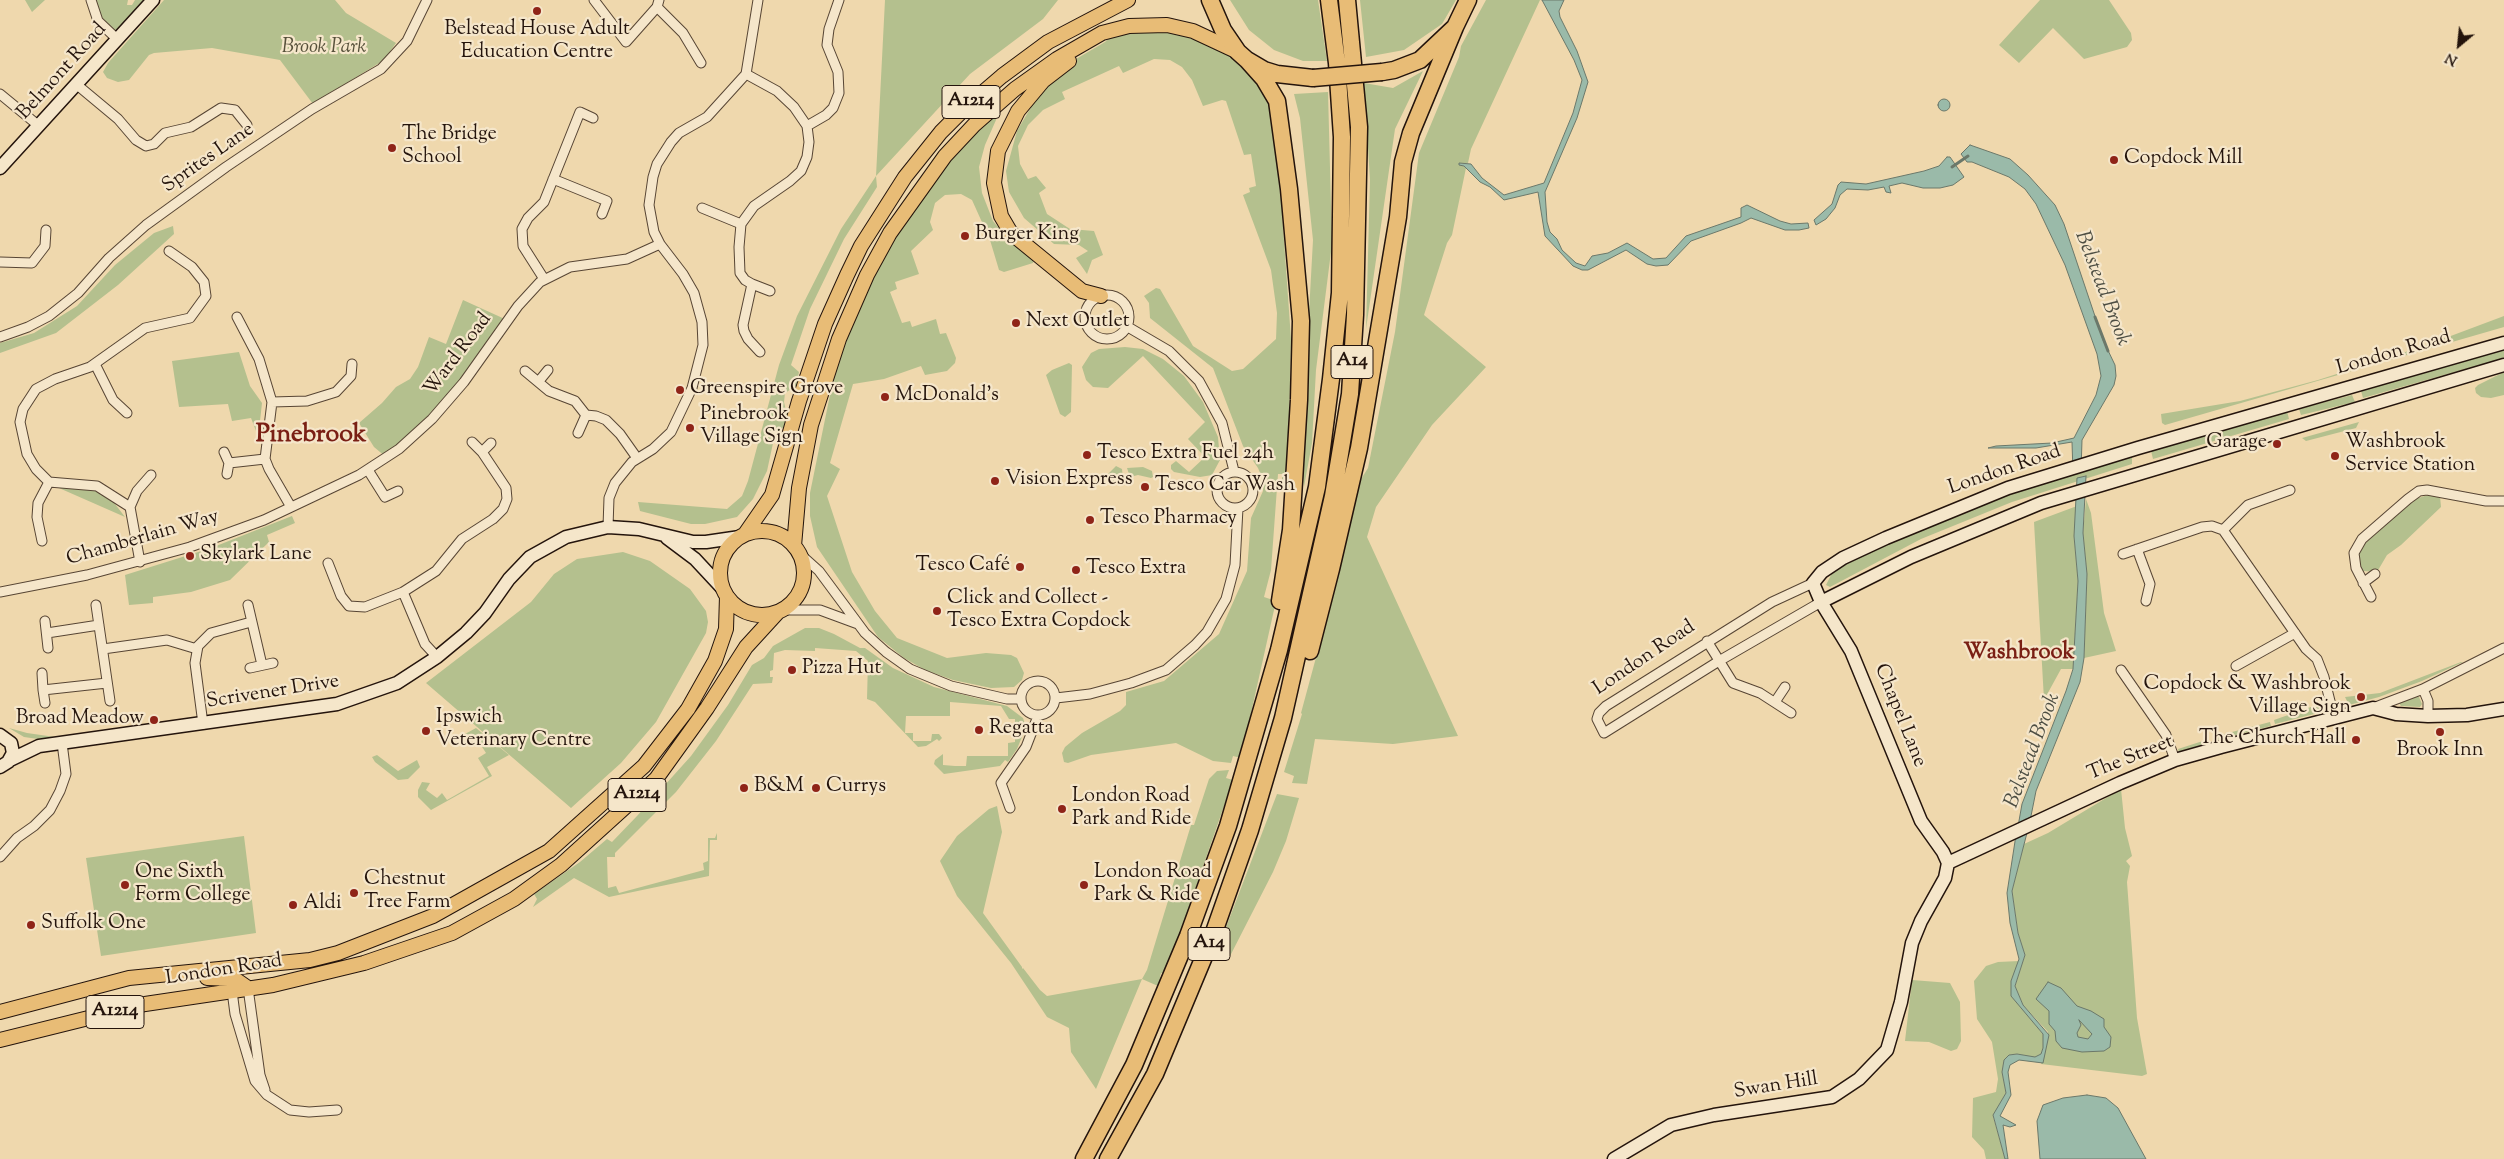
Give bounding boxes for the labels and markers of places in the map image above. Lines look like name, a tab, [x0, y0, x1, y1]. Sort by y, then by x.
marker: Belstead House Adult Education Centre	[531, 5, 543, 17]
place label: Belstead House Adult Education Centre	[444, 19, 630, 66]
place label: The Bridge School	[402, 124, 497, 171]
marker: The Bridge School	[386, 142, 398, 154]
place label: Copdock Mill	[2124, 148, 2243, 172]
marker: Copdock Mill	[2108, 154, 2120, 166]
place label: Burger King	[975, 224, 1079, 248]
marker: Burger King	[959, 230, 971, 242]
place label: Next Outlet	[1026, 311, 1130, 335]
marker: Next Outlet	[1010, 317, 1022, 329]
place label: Greenspire Grove	[690, 378, 843, 402]
marker: Greenspire Grove	[674, 384, 686, 396]
place label: McDonald's	[895, 385, 999, 409]
marker: McDonald's	[879, 391, 891, 403]
place label: Pinebrook Village Sign	[700, 404, 803, 451]
marker: Pinebrook Village Sign	[684, 422, 696, 434]
place label: Garage	[2206, 432, 2267, 456]
place label: Washbrook Service Station	[2345, 432, 2475, 479]
marker: Garage	[2271, 438, 2283, 450]
place label: Tesco Extra Fuel 24h	[1097, 443, 1274, 467]
marker: Tesco Extra Fuel 24h	[1081, 449, 1093, 461]
marker: Washbrook Service Station	[2329, 450, 2341, 462]
place label: Vision Express	[1005, 469, 1133, 493]
marker: Vision Express	[989, 475, 1001, 487]
place label: Tesco Car Wash	[1155, 475, 1295, 499]
marker: Tesco Car Wash	[1139, 481, 1151, 493]
place label: Tesco Pharmacy	[1100, 508, 1237, 532]
marker: Tesco Pharmacy	[1084, 514, 1096, 526]
place label: Skylark Lane	[200, 544, 312, 568]
marker: Skylark Lane	[184, 550, 196, 562]
place label: Tesco Café	[915, 555, 1010, 579]
place label: Tesco Extra	[1086, 558, 1186, 582]
marker: Tesco Café	[1014, 561, 1026, 573]
marker: Tesco Extra	[1070, 564, 1082, 576]
place label: Click and Collect - Tesco Extra Copdock	[947, 588, 1131, 635]
marker: Click and Collect - Tesco Extra Copdock	[931, 605, 943, 617]
place label: Pizza Hut	[802, 658, 881, 682]
marker: Pizza Hut	[786, 664, 798, 676]
place label: Copdock & Washbrook Village Sign	[2143, 674, 2351, 721]
marker: Copdock & Washbrook Village Sign	[2355, 691, 2367, 703]
place label: Ipswich Veterinary Centre	[436, 707, 591, 754]
place label: Broad Meadow	[16, 708, 144, 732]
marker: Broad Meadow	[148, 714, 160, 726]
place label: Regatta	[989, 718, 1054, 742]
marker: Regatta	[973, 724, 985, 736]
marker: Ipswich Veterinary Centre	[420, 725, 432, 737]
marker: Brook Inn	[2434, 726, 2446, 738]
place label: The Church Hall	[2199, 728, 2346, 752]
marker: The Church Hall	[2350, 734, 2362, 746]
place label: Brook Inn	[2396, 740, 2484, 764]
place label: B&M	[754, 776, 804, 800]
place label: Currys	[826, 776, 886, 800]
marker: B&M	[738, 782, 750, 794]
marker: Currys	[810, 782, 822, 794]
place label: London Road Park and Ride	[1072, 786, 1191, 833]
marker: London Road Park and Ride	[1056, 803, 1068, 815]
place label: One Sixth Form College	[135, 862, 251, 909]
place label: London Road Park & Ride	[1094, 862, 1212, 909]
place label: Chestnut Tree Farm	[364, 869, 450, 916]
marker: One Sixth Form College	[119, 879, 131, 891]
marker: London Road Park & Ride	[1078, 879, 1090, 891]
marker: Chestnut Tree Farm	[348, 887, 360, 899]
place label: Aldi	[303, 893, 342, 917]
marker: Aldi	[287, 899, 299, 911]
place label: Suffolk One	[41, 913, 146, 937]
marker: Suffolk One	[25, 919, 37, 931]

